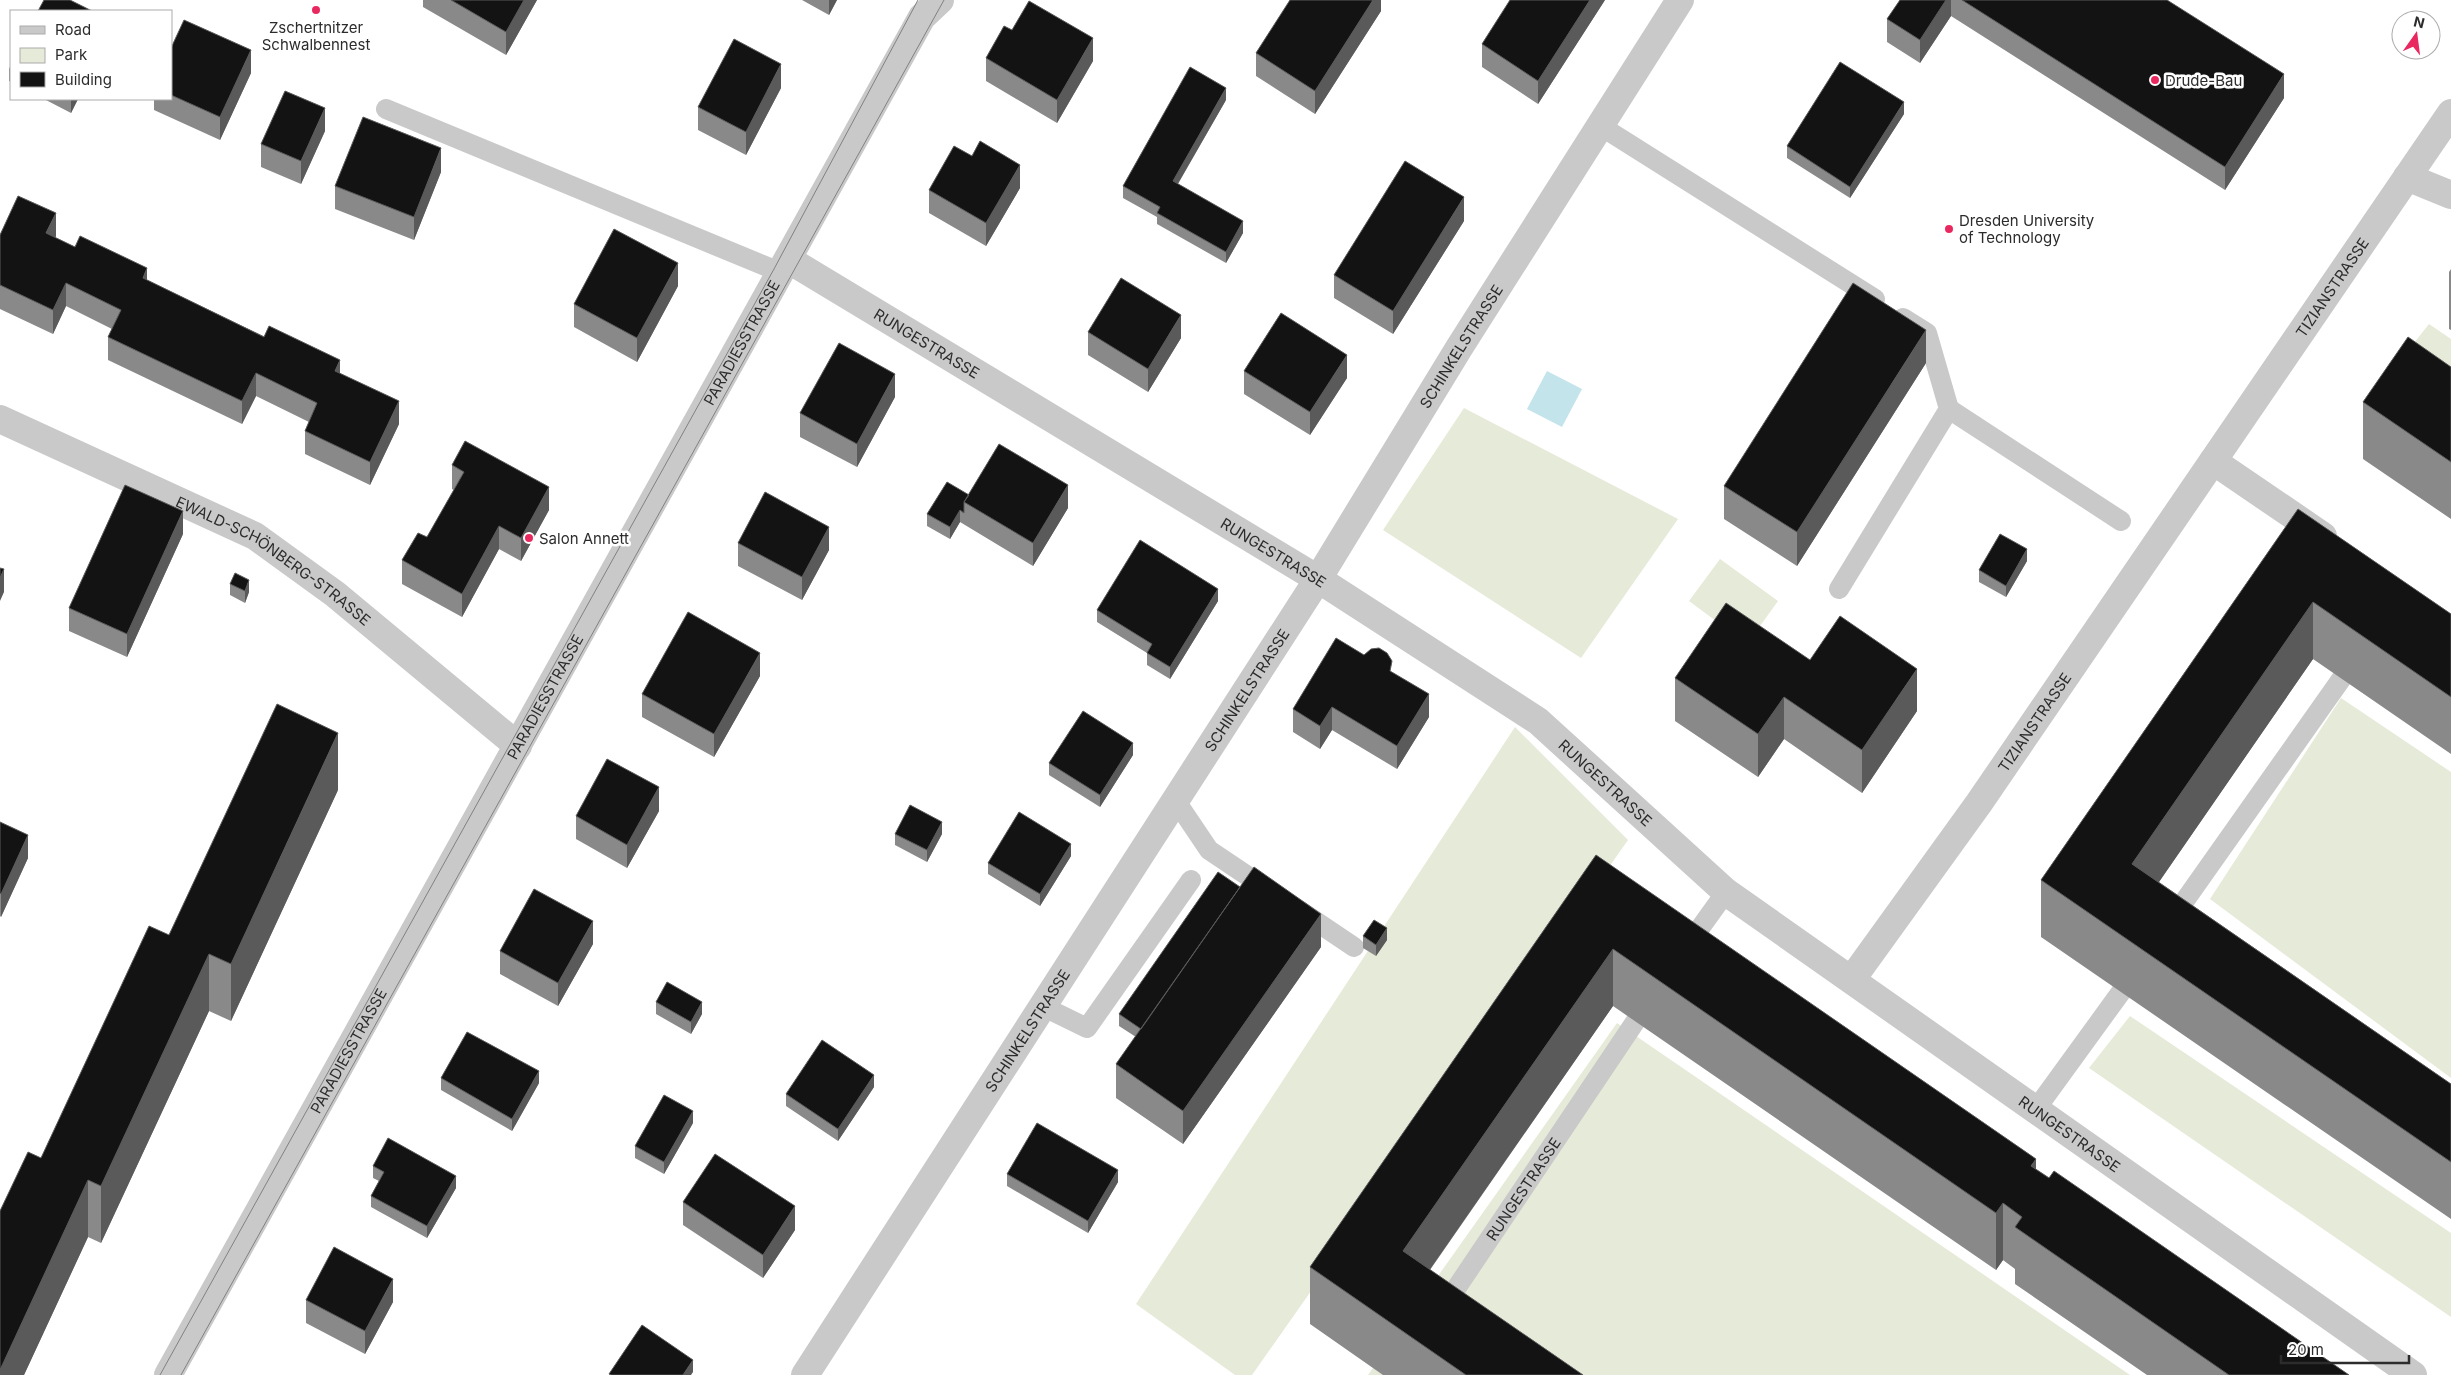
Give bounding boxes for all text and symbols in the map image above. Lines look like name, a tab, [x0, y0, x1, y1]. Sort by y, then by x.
marker: Zschertnitzer Schwalbennest	[310, 4, 322, 16]
legend	[10, 10, 172, 100]
north arrow	[2391, 10, 2441, 60]
text: N	[2412, 12, 2426, 31]
place label: Zschertnitzer Schwalbennest	[262, 18, 370, 54]
text: Road	[55, 20, 91, 39]
text: Park	[55, 45, 88, 64]
text: Building	[55, 70, 112, 89]
place label: Drude-Bau	[2165, 71, 2242, 90]
marker: Drude-Bau	[2149, 74, 2161, 86]
place label: Dresden University of Technology	[1959, 211, 2095, 247]
marker: Dresden University of Technology	[1943, 223, 1955, 235]
street label: TIZIANSTRASSE	[2291, 234, 2373, 341]
street label: PARADIESSTRASSE	[699, 277, 784, 408]
street label: SCHINKELSTRASSE	[1415, 281, 1506, 412]
street label: RUNGESTRASSE	[871, 304, 983, 382]
street label: EWALD-SCHÖNBERG-STRASSE	[173, 492, 375, 629]
street label: RUNGESTRASSE	[1217, 513, 1330, 591]
place label: Salon Annett	[539, 529, 629, 548]
marker: Salon Annett	[523, 532, 535, 544]
street label: SCHINKELSTRASSE	[1200, 625, 1293, 755]
street label: PARADIESSTRASSE	[502, 631, 587, 762]
street label: TIZIANSTRASSE	[1994, 669, 2075, 776]
street label: RUNGESTRASSE	[1555, 735, 1656, 830]
street label: SCHINKELSTRASSE	[981, 965, 1074, 1095]
street label: PARADIESSTRASSE	[306, 985, 390, 1116]
street label: RUNGESTRASSE	[2015, 1091, 2124, 1176]
street label: RUNGESTRASSE	[1482, 1134, 1564, 1244]
scale bar	[2281, 1332, 2408, 1364]
text: 20 m	[2288, 1340, 2324, 1359]

